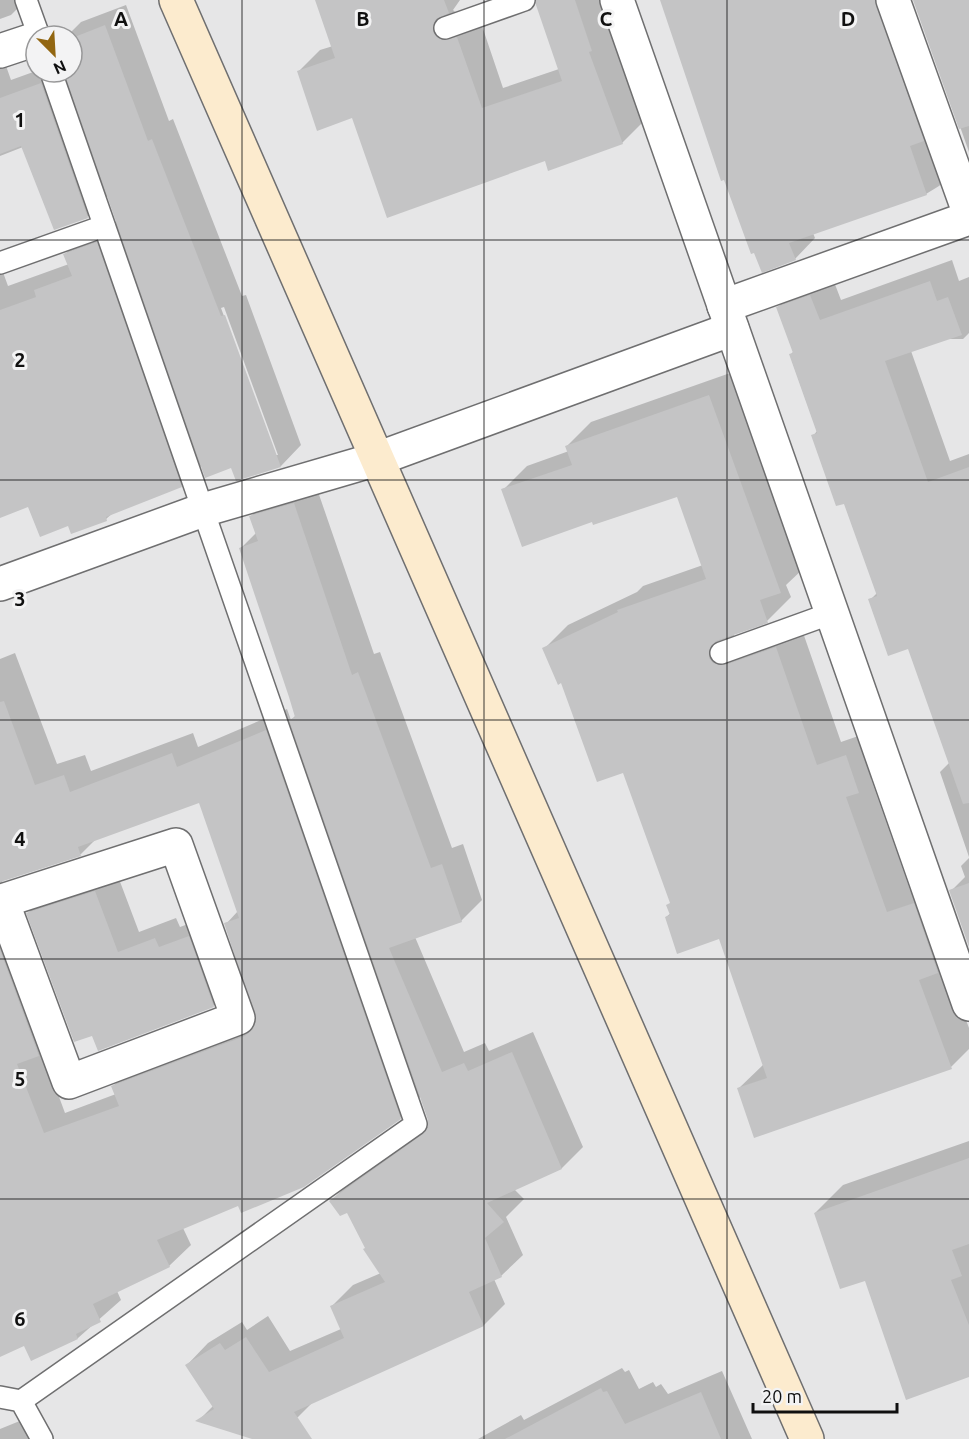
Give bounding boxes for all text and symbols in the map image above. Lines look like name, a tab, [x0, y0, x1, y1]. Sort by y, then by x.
text: A	[114, 7, 128, 30]
text: B	[356, 7, 370, 30]
text: C	[600, 7, 613, 30]
text: D	[841, 7, 855, 30]
north arrow	[24, 24, 84, 84]
text: N	[51, 57, 69, 78]
text: 1	[14, 108, 26, 131]
text: 2	[14, 348, 26, 371]
text: 3	[14, 587, 26, 610]
text: 4	[14, 827, 26, 850]
text: 5	[14, 1067, 26, 1090]
text: 6	[14, 1307, 26, 1330]
scale bar	[753, 1376, 897, 1414]
text: 20 m	[762, 1386, 802, 1406]

